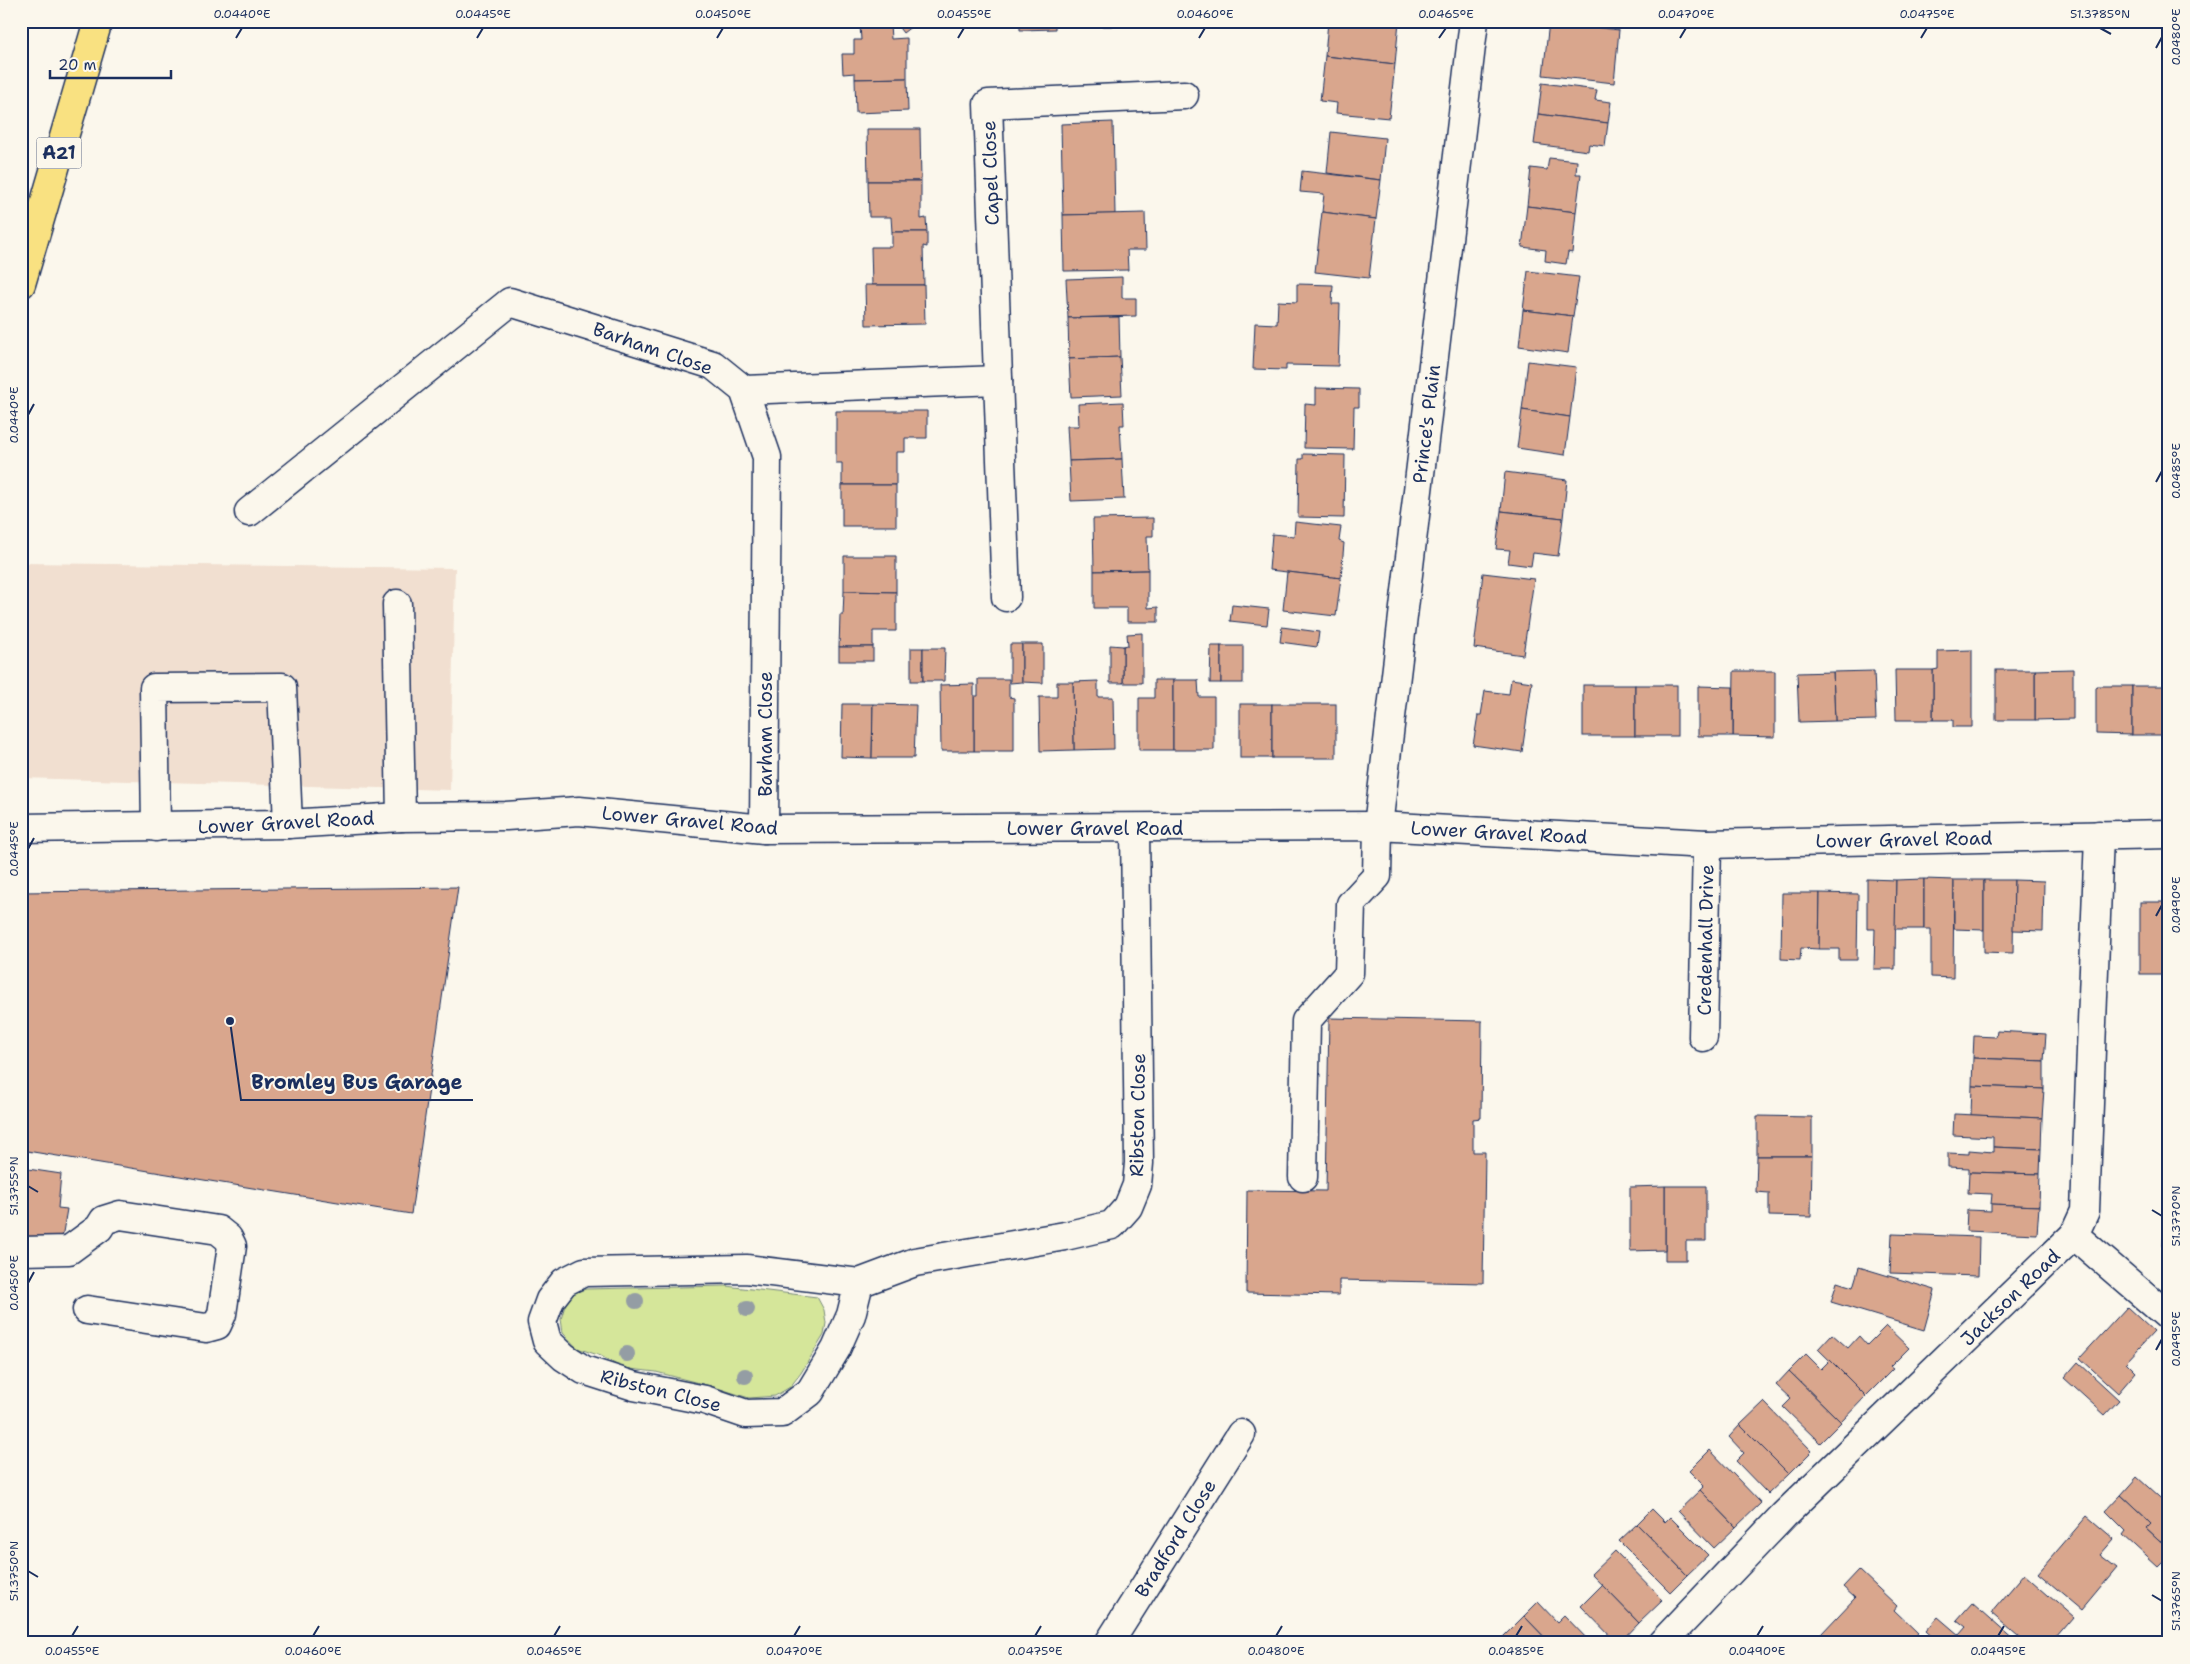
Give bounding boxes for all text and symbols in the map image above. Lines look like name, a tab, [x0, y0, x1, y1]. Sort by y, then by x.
text: 0.0440°E	[213, 6, 271, 22]
text: 0.0445°E	[455, 6, 511, 22]
text: 0.0450°E	[695, 6, 751, 22]
text: 0.0455°E	[937, 6, 991, 22]
text: 0.0460°E	[1177, 6, 1233, 22]
text: 0.0465°E	[1418, 6, 1474, 22]
text: 0.0470°E	[1658, 6, 1714, 22]
text: 0.0475°E	[1899, 6, 1955, 22]
text: 51.3785°N	[2070, 6, 2130, 22]
text: 0.0480°E	[2168, 9, 2184, 65]
scale bar	[50, 48, 171, 80]
text: 20 m	[58, 55, 97, 75]
street label: Capel Close	[976, 120, 1005, 226]
road number: A21	[36, 138, 82, 168]
street label: Barham Close	[590, 316, 716, 381]
street label: Prince's Plain	[1407, 363, 1446, 485]
text: 0.0440°E	[6, 386, 22, 444]
text: 0.0485°E	[2168, 443, 2184, 499]
street label: Barham Close	[753, 671, 778, 797]
street label: Lower Gravel Road	[601, 800, 779, 841]
street label: Lower Gravel Road	[197, 805, 375, 840]
street label: Lower Gravel Road	[1410, 815, 1588, 850]
street label: Lower Gravel Road	[1006, 816, 1184, 841]
text: 0.0445°E	[6, 821, 22, 877]
street label: Lower Gravel Road	[1815, 825, 1993, 854]
street label: Credenhall Drive	[1692, 864, 1719, 1016]
text: 0.0490°E	[2168, 877, 2184, 933]
street label: Ribston Close	[1124, 1053, 1151, 1177]
callout: Bromley Bus Garage	[241, 1065, 473, 1100]
text: Bromley Bus Garage	[251, 1069, 463, 1095]
text: 51.3755°N	[6, 1156, 22, 1216]
text: 51.3770°N	[2168, 1185, 2184, 1247]
street label: Jackson Road	[1955, 1243, 2066, 1351]
text: 0.0450°E	[6, 1255, 22, 1311]
text: 0.0495°E	[2168, 1311, 2184, 1367]
street label: Ribston Close	[598, 1363, 724, 1418]
street label: Bradford Close	[1129, 1474, 1222, 1602]
text: 51.3750°N	[6, 1541, 22, 1601]
text: 51.3765°N	[2168, 1571, 2184, 1631]
text: 0.0455°E	[45, 1643, 99, 1659]
text: 0.0460°E	[285, 1643, 341, 1659]
text: 0.0465°E	[526, 1643, 582, 1659]
text: 0.0470°E	[766, 1643, 822, 1659]
text: 0.0475°E	[1007, 1643, 1063, 1659]
text: 0.0480°E	[1248, 1643, 1304, 1659]
text: 0.0485°E	[1488, 1643, 1544, 1659]
text: 0.0490°E	[1729, 1643, 1785, 1659]
text: 0.0495°E	[1970, 1643, 2026, 1659]

